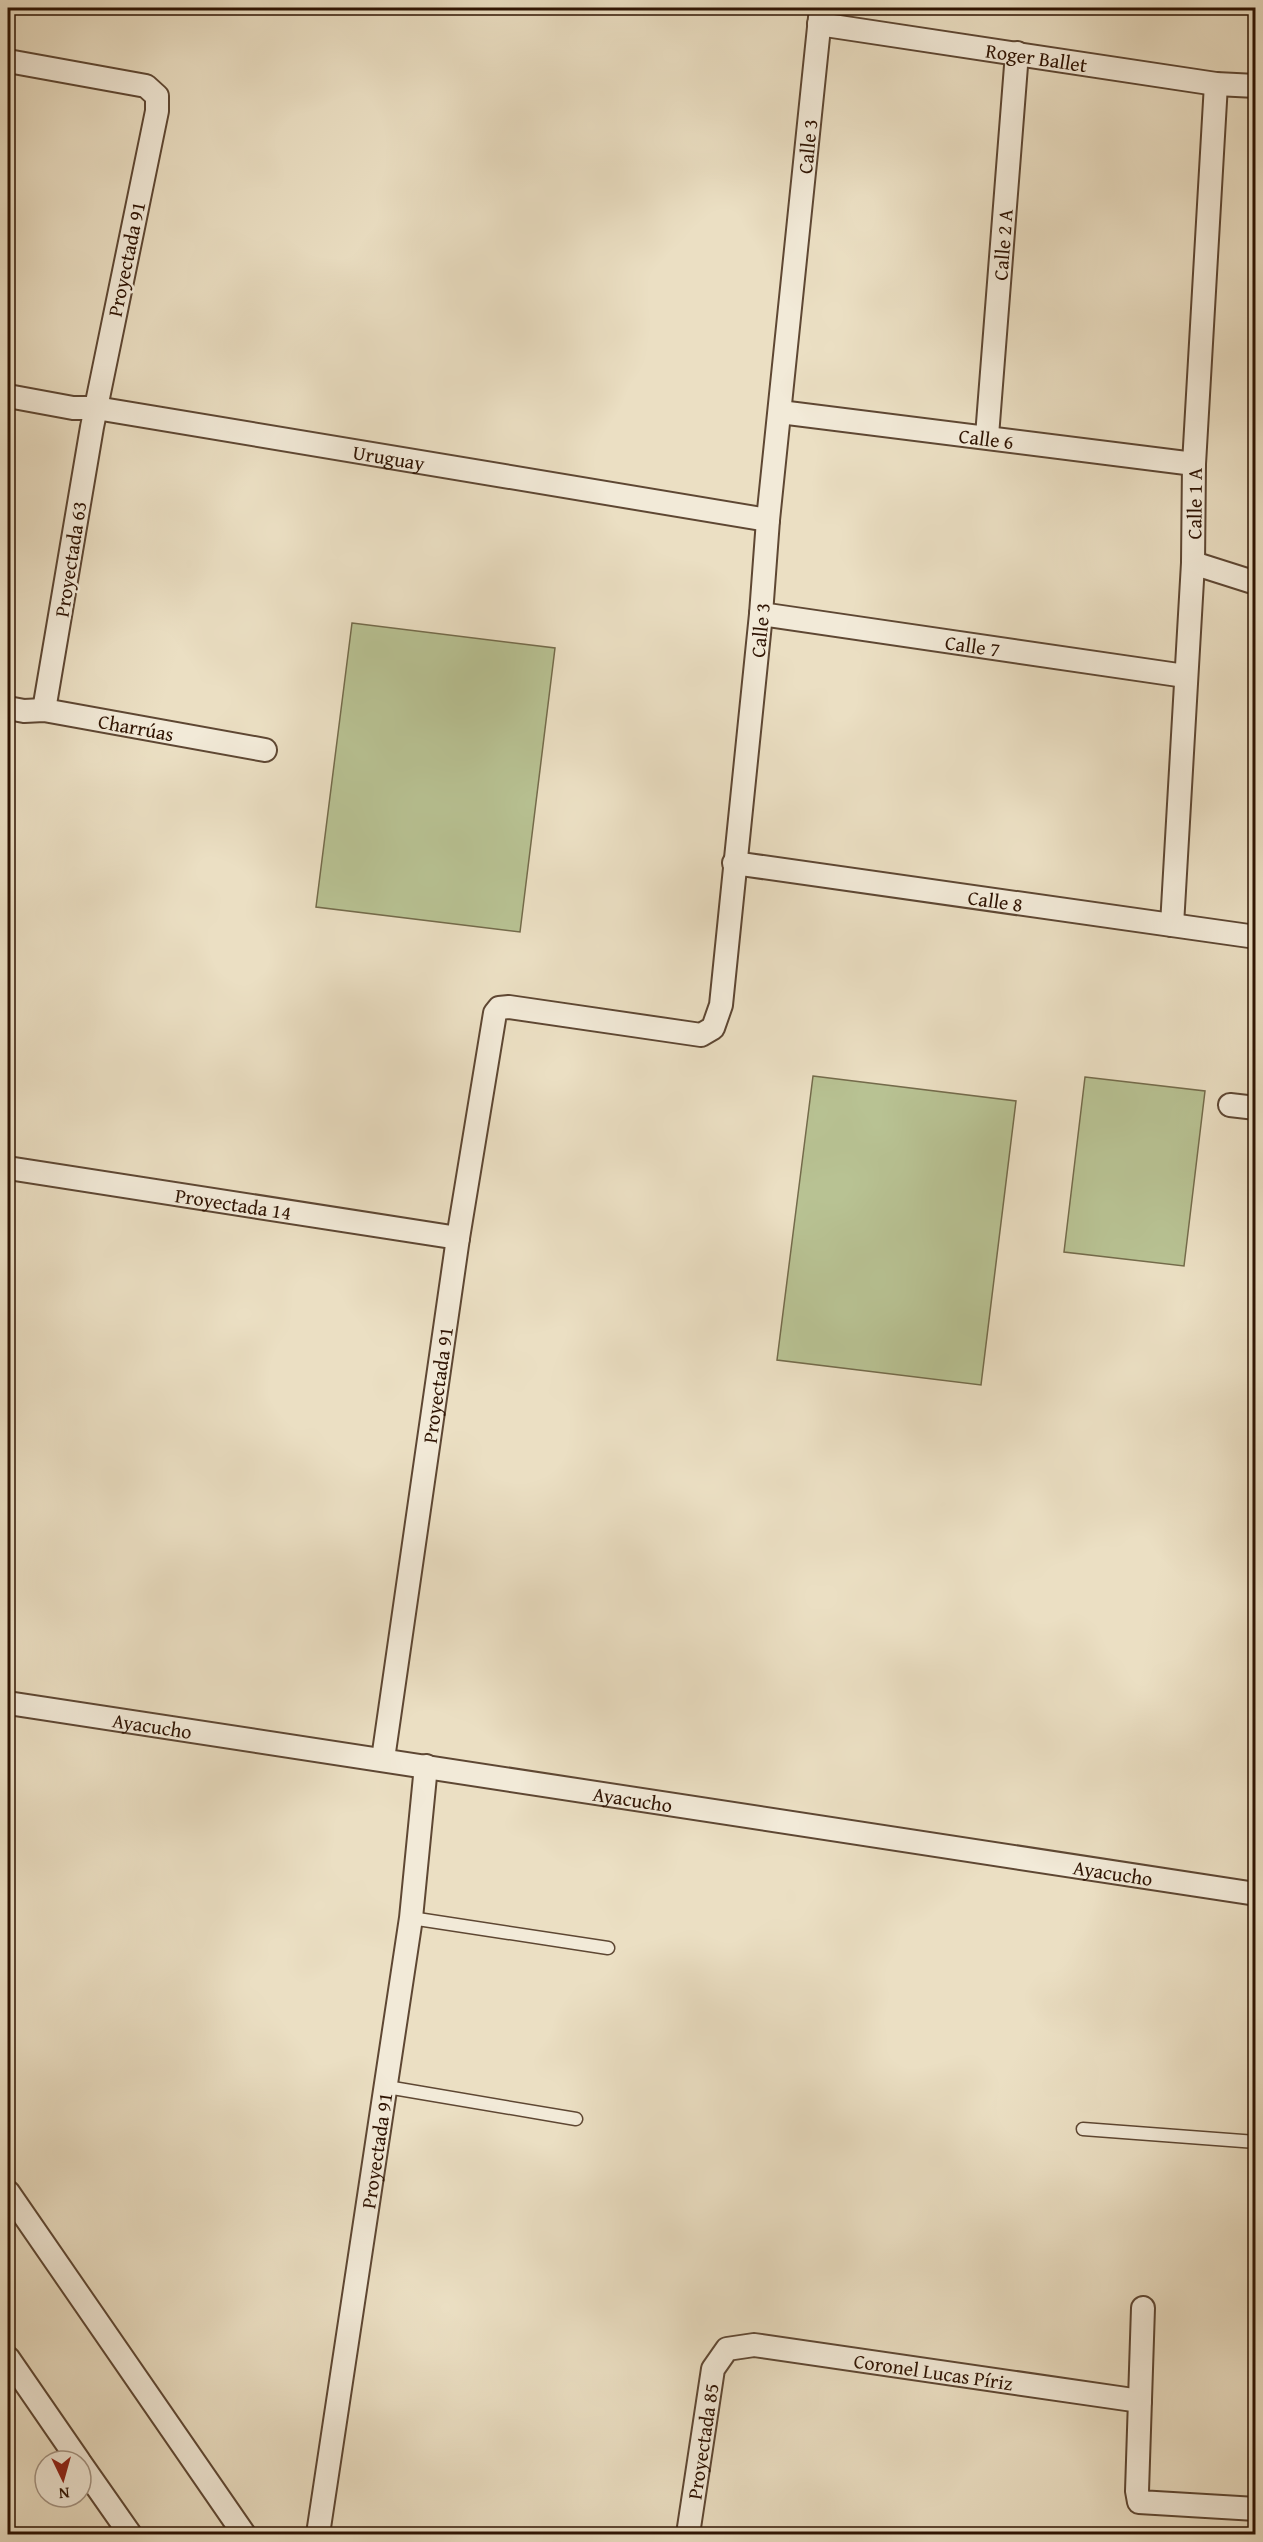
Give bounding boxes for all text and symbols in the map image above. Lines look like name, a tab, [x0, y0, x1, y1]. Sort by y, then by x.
street label: Roger Ballet	[984, 35, 1089, 79]
street label: Calle 3	[789, 118, 824, 175]
street label: Proyectada 91	[100, 199, 152, 319]
street label: Calle 2 A	[985, 208, 1019, 281]
street label: Calle 6	[957, 420, 1015, 456]
street label: Uruguay	[351, 437, 427, 477]
street label: Calle 1 A	[1179, 468, 1208, 540]
street label: Proyectada 63	[47, 499, 93, 619]
street label: Calle 3	[742, 602, 776, 659]
street label: Calle 7	[943, 627, 1002, 663]
street label: Charrúas	[96, 706, 176, 748]
street label: Calle 8	[966, 882, 1025, 918]
street label: Proyectada 14	[173, 1180, 293, 1226]
street label: Proyectada 91	[414, 1325, 460, 1445]
street label: Ayacucho	[111, 1705, 194, 1745]
street label: Ayacucho	[591, 1778, 674, 1819]
street label: Ayacucho	[1071, 1852, 1155, 1893]
street label: Proyectada 91	[353, 2090, 399, 2210]
street label: Coronel Lucas Píriz	[852, 2345, 1015, 2397]
street label: Proyectada 85	[679, 2381, 725, 2501]
north arrow	[33, 2449, 93, 2509]
text: N	[58, 2482, 71, 2506]

